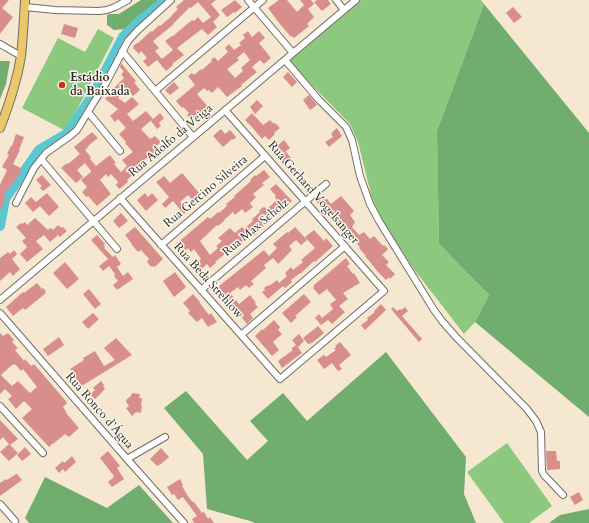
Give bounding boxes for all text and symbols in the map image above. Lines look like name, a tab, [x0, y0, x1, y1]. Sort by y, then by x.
place label: Estádio da Baixada	[70, 71, 130, 99]
marker: Estádio da Baixada	[57, 80, 67, 90]
street label: Rua Adolfo da Veiga	[126, 102, 216, 180]
street label: Rua Gerhard Vogelsanger	[264, 139, 362, 247]
street label: Rua Gercino Silveira	[161, 153, 251, 231]
street label: Rua Max Scholz	[220, 196, 292, 260]
street label: Rua Beda Strehlow	[170, 240, 246, 322]
street label: Rua Ronco d’Água	[62, 370, 136, 452]

